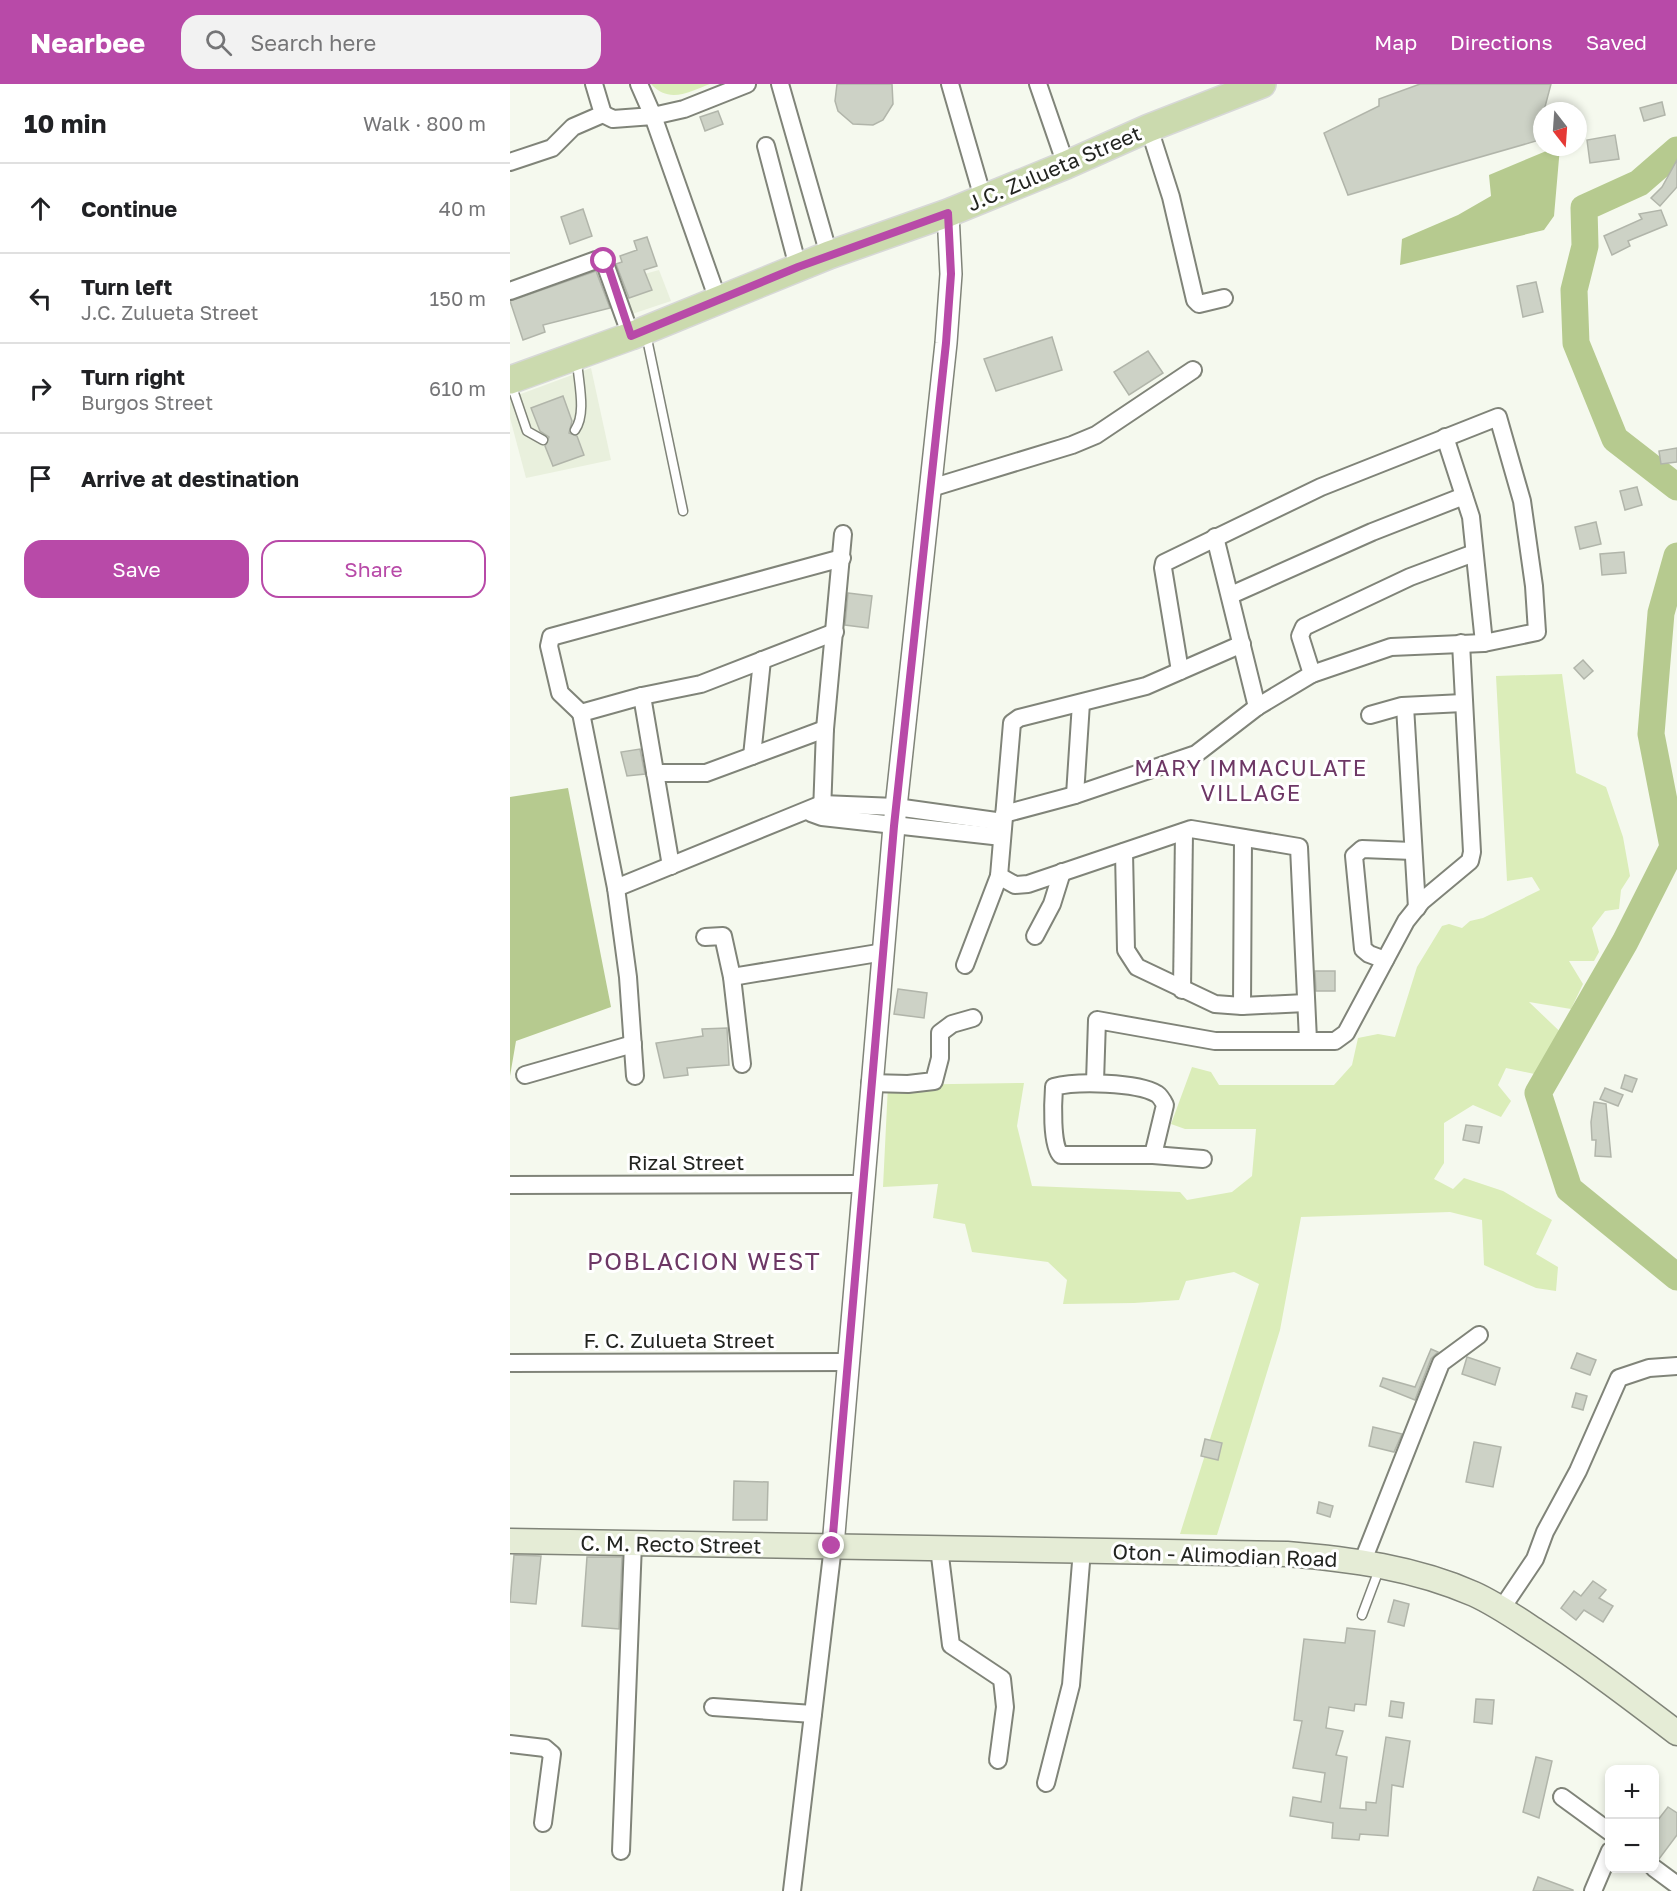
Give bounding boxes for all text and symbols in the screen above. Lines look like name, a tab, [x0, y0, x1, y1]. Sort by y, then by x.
search box	[181, 15, 601, 69]
text: Nearbee	[30, 26, 145, 59]
icon: search	[202, 26, 235, 59]
text: Search here	[250, 29, 376, 56]
text: Map	[1374, 29, 1417, 55]
text: Directions	[1450, 29, 1553, 55]
text: Saved	[1586, 29, 1647, 55]
north arrow	[1533, 102, 1587, 156]
text: 10 min	[24, 108, 106, 139]
text: Walk · 800 m	[363, 111, 486, 135]
street label: J.C. Zulueta Street	[963, 120, 1145, 216]
icon: ahead	[24, 192, 57, 225]
text: Continue	[81, 195, 177, 222]
text: 40 m	[439, 196, 486, 220]
route start	[590, 247, 616, 273]
text: Turn left	[81, 273, 172, 300]
icon: left	[24, 282, 57, 315]
text: 150 m	[430, 286, 486, 310]
text: J.C. Zulueta Street	[81, 300, 259, 324]
text: Turn right	[81, 363, 185, 390]
icon: right	[24, 372, 57, 405]
text: 610 m	[429, 376, 486, 400]
text: Burgos Street	[81, 390, 213, 414]
icon: arrive	[24, 462, 57, 495]
text: Arrive at destination	[81, 465, 299, 492]
button: Save	[24, 540, 249, 598]
button: Share	[261, 540, 486, 598]
district label: MARY IMMACULATE VILLAGE	[1134, 754, 1368, 806]
street label: Rizal Street	[628, 1149, 744, 1175]
district label: POBLACION WEST	[587, 1246, 821, 1275]
street label: F. C. Zulueta Street	[583, 1327, 775, 1353]
street label: C. M. Recto Street	[580, 1529, 762, 1559]
route end	[818, 1532, 844, 1558]
street label: Oton - Alimodian Road	[1112, 1538, 1338, 1572]
map controls	[1605, 1765, 1659, 1873]
button: +	[1605, 1765, 1659, 1819]
button: −	[1605, 1819, 1659, 1873]

